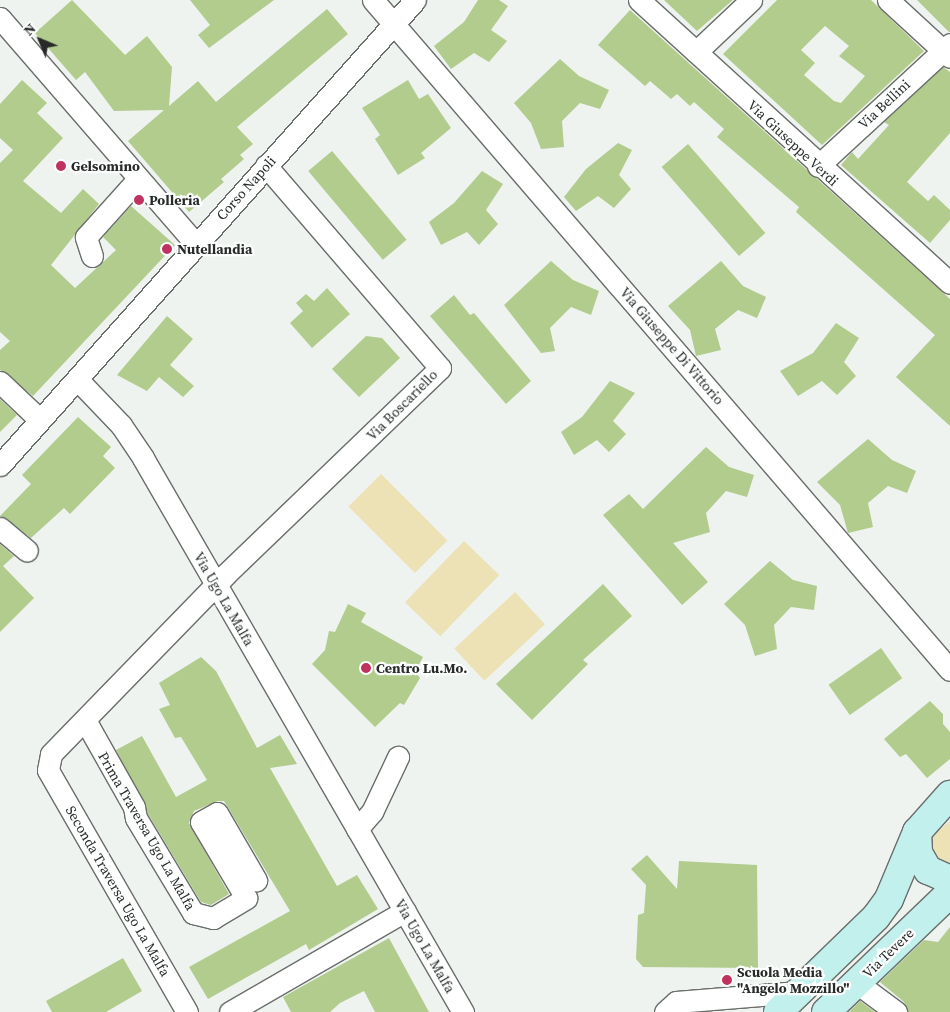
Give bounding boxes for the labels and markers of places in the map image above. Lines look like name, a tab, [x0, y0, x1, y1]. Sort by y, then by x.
place label: Gelsomino	[71, 158, 140, 174]
marker: Gelsomino	[55, 160, 67, 172]
place label: Polleria	[149, 192, 200, 208]
marker: Polleria	[133, 194, 145, 206]
place label: Nutellandia	[177, 241, 252, 257]
marker: Nutellandia	[161, 243, 173, 255]
place label: Centro Lu.Mo.	[376, 660, 467, 676]
marker: Centro Lu.Mo.	[360, 662, 372, 674]
place label: Scuola Media "Angelo Mozzillo"	[737, 964, 850, 996]
marker: Scuola Media "Angelo Mozzillo"	[721, 974, 733, 986]

